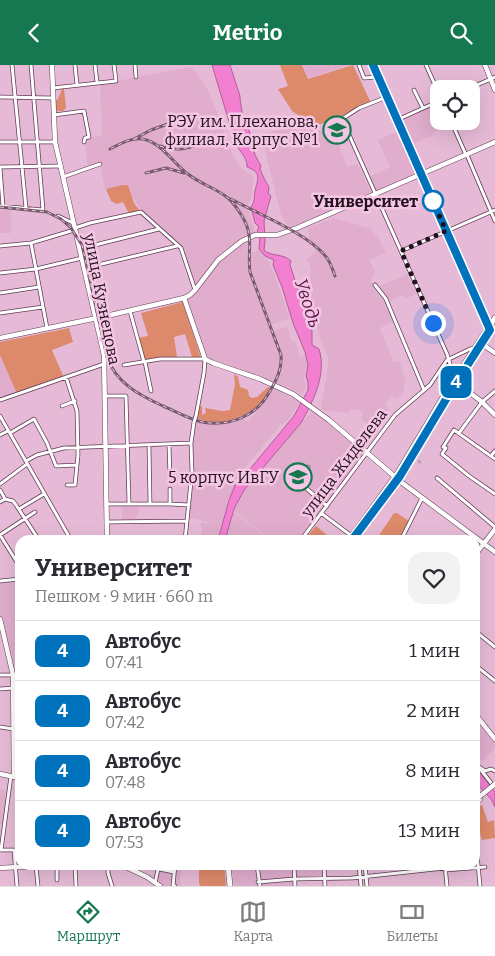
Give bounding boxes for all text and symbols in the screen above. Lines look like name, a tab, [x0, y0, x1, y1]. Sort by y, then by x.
icon: back	[20, 19, 48, 47]
text: Metrio	[213, 19, 282, 46]
icon: search	[447, 19, 475, 47]
map controls	[430, 80, 480, 130]
button: locate	[430, 80, 480, 130]
place label: РЭУ им. Плеханова, филиал, Корпус №1	[165, 112, 318, 149]
school or university icon: РЭУ им. Плеханова, филиал, Корпус №1	[322, 115, 352, 145]
marker: Университет	[422, 190, 444, 212]
place label: Университет	[313, 192, 418, 211]
street label: улица Кузнецова	[80, 231, 124, 367]
water label: Уводь	[290, 276, 326, 330]
your location	[421, 311, 446, 336]
line badge: 4	[440, 366, 472, 398]
text: 4	[451, 371, 461, 393]
street label: улица Жиделева	[296, 405, 391, 522]
school or university icon: 5 корпус ИвГУ	[283, 462, 313, 492]
place label: 5 корпус ИвГУ	[168, 468, 279, 487]
button: heart	[408, 552, 460, 604]
text: Университет	[35, 554, 192, 582]
text: Пешком · 9 мин · 660 m	[35, 587, 213, 606]
text: Автобус	[105, 630, 181, 653]
text: 1 мин	[409, 639, 460, 662]
text: 4	[57, 640, 68, 662]
text: 07:41	[105, 653, 143, 672]
text: Автобус	[105, 690, 181, 713]
text: 2 мин	[406, 699, 460, 722]
text: 4	[57, 700, 68, 722]
text: 07:42	[105, 713, 145, 732]
text: Автобус	[105, 750, 181, 773]
text: 8 мин	[405, 759, 460, 782]
text: 4	[57, 760, 68, 782]
text: 07:48	[105, 773, 146, 792]
text: Автобус	[105, 810, 181, 833]
text: 13 мин	[398, 819, 460, 842]
text: 4	[57, 820, 68, 842]
text: 07:53	[105, 833, 144, 852]
tab: Маршрут	[57, 898, 120, 945]
tab: Карта	[234, 898, 273, 945]
tab: Билеты	[386, 898, 438, 945]

